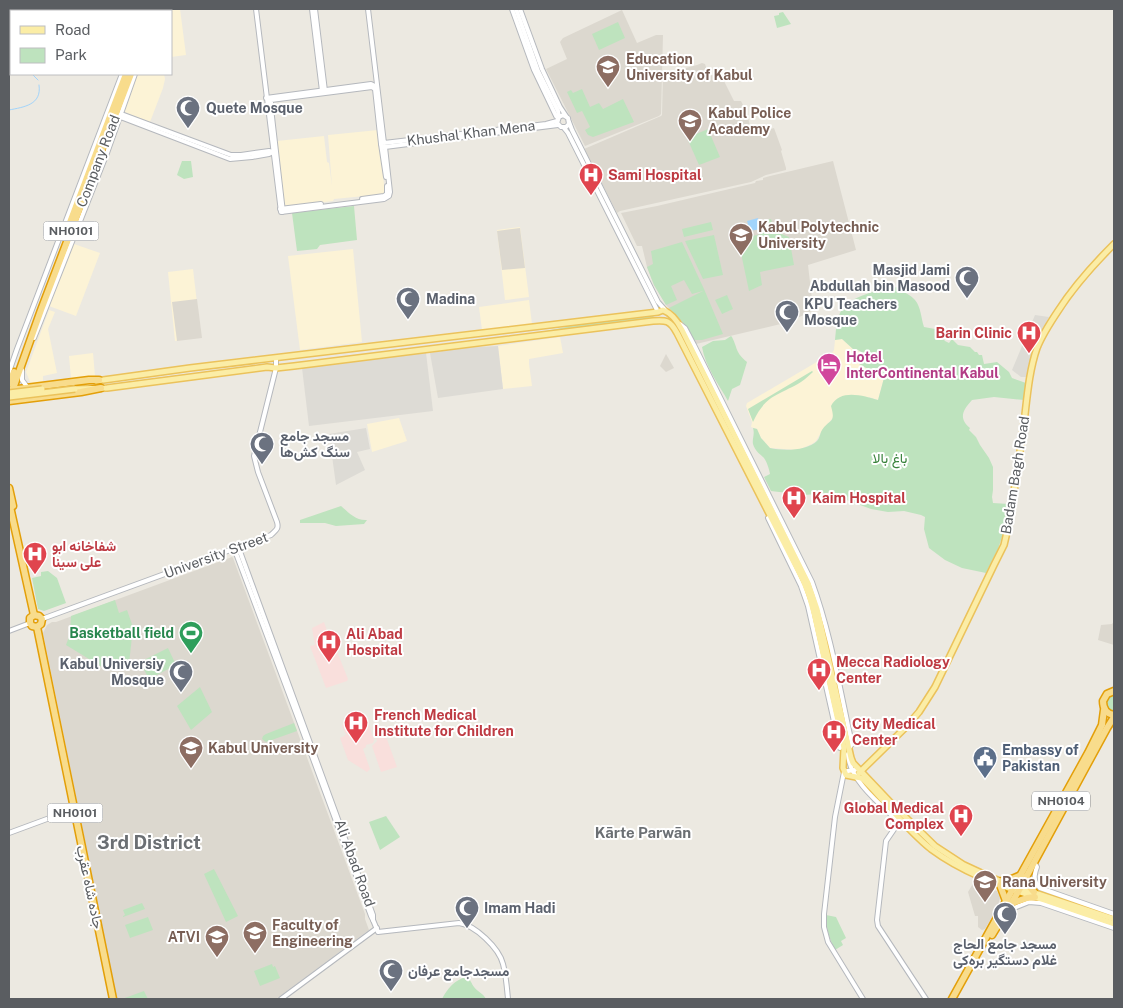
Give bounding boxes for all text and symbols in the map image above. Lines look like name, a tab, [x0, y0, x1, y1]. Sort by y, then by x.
legend	[10, 10, 172, 75]
text: Road	[55, 21, 91, 38]
text: Park	[55, 46, 87, 63]
place label: Education University of Kabul	[626, 51, 753, 83]
school or university icon: Education University of Kabul	[595, 54, 621, 88]
mosque icon: Quete Mosque	[175, 95, 201, 129]
place label: Quete Mosque	[206, 100, 303, 116]
place label: Kabul Police Academy	[708, 105, 791, 137]
school or university icon: Kabul Police Academy	[677, 108, 703, 142]
street label: Company Road	[73, 113, 123, 209]
street label: Khushal Khan Mena	[406, 117, 536, 149]
hospital icon: Sami Hospital	[578, 162, 604, 196]
place label: Sami Hospital	[608, 167, 702, 183]
place label: Kabul Polytechnic University	[758, 219, 879, 251]
road number: NH0101	[44, 222, 98, 240]
school or university icon: Kabul Polytechnic University	[728, 222, 754, 256]
place label: Masjid Jami Abdullah bin Masood	[810, 262, 950, 294]
mosque icon: Masjid Jami Abdullah bin Masood	[954, 265, 980, 299]
mosque icon: Madina	[395, 286, 421, 320]
place label: Madina	[426, 291, 475, 307]
place label: KPU Teachers Mosque	[804, 296, 897, 328]
mosque icon: KPU Teachers Mosque	[774, 299, 800, 333]
hospital icon: Barin Clinic	[1016, 320, 1042, 354]
place label: Barin Clinic	[935, 325, 1012, 341]
place label: Hotel InterContinental Kabul	[846, 349, 999, 381]
hotel icon: Hotel InterContinental Kabul	[816, 352, 842, 386]
street label: Badam Bagh Road	[998, 415, 1032, 535]
place label: مسجد جامع سنگ کش‌ها	[280, 428, 350, 461]
mosque icon: مسجد جامع سنگ کش‌ها	[249, 431, 275, 465]
park label: باغ بالا	[873, 450, 907, 469]
hospital icon: Kaim Hospital	[781, 485, 807, 519]
place label: Kaim Hospital	[812, 490, 906, 506]
street label: University Street	[162, 529, 270, 581]
place label: شفاخانه ابو علی سینا	[52, 538, 116, 571]
hospital icon: شفاخانه ابو علی سینا	[22, 541, 48, 575]
sports icon: Basketball field	[178, 620, 204, 654]
place label: Basketball field	[69, 625, 174, 641]
place label: Ali Abad Hospital	[346, 626, 403, 658]
hospital icon: Ali Abad Hospital	[316, 629, 342, 663]
place label: Mecca Radiology Center	[836, 654, 950, 686]
place label: Kabul Universiy Mosque	[60, 656, 164, 688]
hospital icon: Mecca Radiology Center	[806, 657, 832, 691]
mosque icon: Kabul Universiy Mosque	[168, 659, 194, 693]
place label: French Medical Institute for Children	[374, 707, 514, 739]
hospital icon: French Medical Institute for Children	[343, 710, 369, 744]
place label: City Medical Center	[852, 716, 936, 748]
hospital icon: City Medical Center	[821, 719, 847, 753]
school or university icon: Kabul University	[178, 735, 204, 769]
place label: Kabul University	[208, 740, 318, 756]
place label: Embassy of Pakistan	[1002, 742, 1079, 774]
public building icon: Embassy of Pakistan	[972, 745, 998, 779]
road number: NH0104	[1032, 791, 1090, 810]
place label: Global Medical Complex	[844, 800, 944, 832]
hospital icon: Global Medical Complex	[948, 803, 974, 837]
road number: NH0101	[48, 804, 102, 822]
street label: Ali Abad Road	[332, 817, 378, 909]
district label: Kārte Parwān	[595, 824, 691, 841]
district label: 3rd District	[97, 831, 201, 853]
street label: جاده شاه عقرب	[72, 844, 107, 931]
school or university icon: Rana University	[972, 869, 998, 903]
place label: Rana University	[1002, 874, 1107, 890]
mosque icon: Imam Hadi	[454, 895, 480, 929]
place label: Imam Hadi	[484, 900, 555, 916]
mosque icon: مسجد جامع الحاج غلام دستگیر بره‌کی	[992, 901, 1018, 935]
place label: Faculty of Engineering	[272, 917, 353, 949]
school or university icon: Faculty of Engineering	[242, 920, 268, 954]
school or university icon: ATVI	[204, 924, 230, 958]
place label: ATVI	[168, 929, 200, 945]
place label: مسجد جامع الحاج غلام دستگیر بره‌کی	[953, 936, 1057, 969]
mosque icon: مسجدجامع عرفان	[378, 958, 404, 992]
place label: مسجدجامع عرفان	[408, 963, 510, 981]

